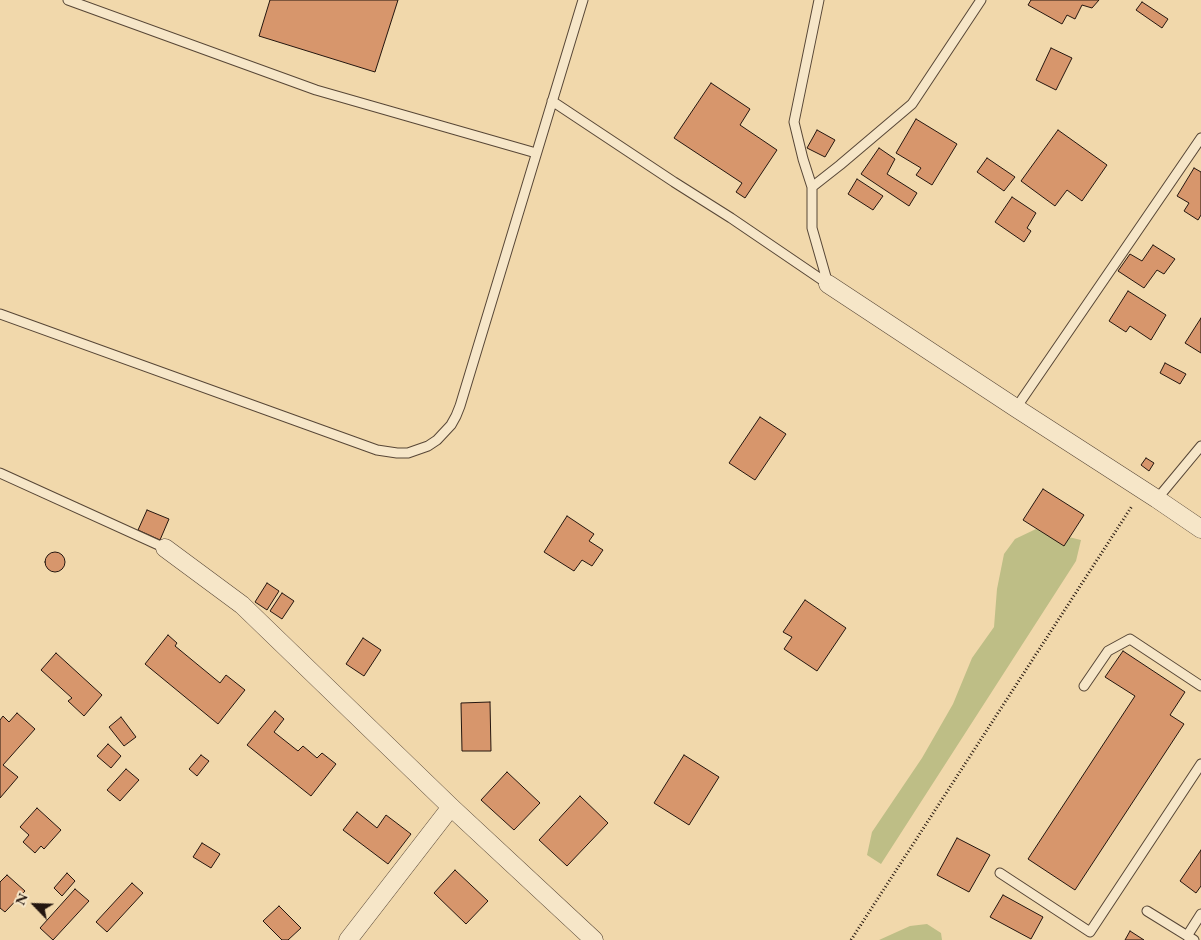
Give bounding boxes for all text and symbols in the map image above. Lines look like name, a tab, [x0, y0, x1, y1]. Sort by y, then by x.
north arrow	[10, 880, 60, 930]
text: N	[11, 890, 32, 908]

